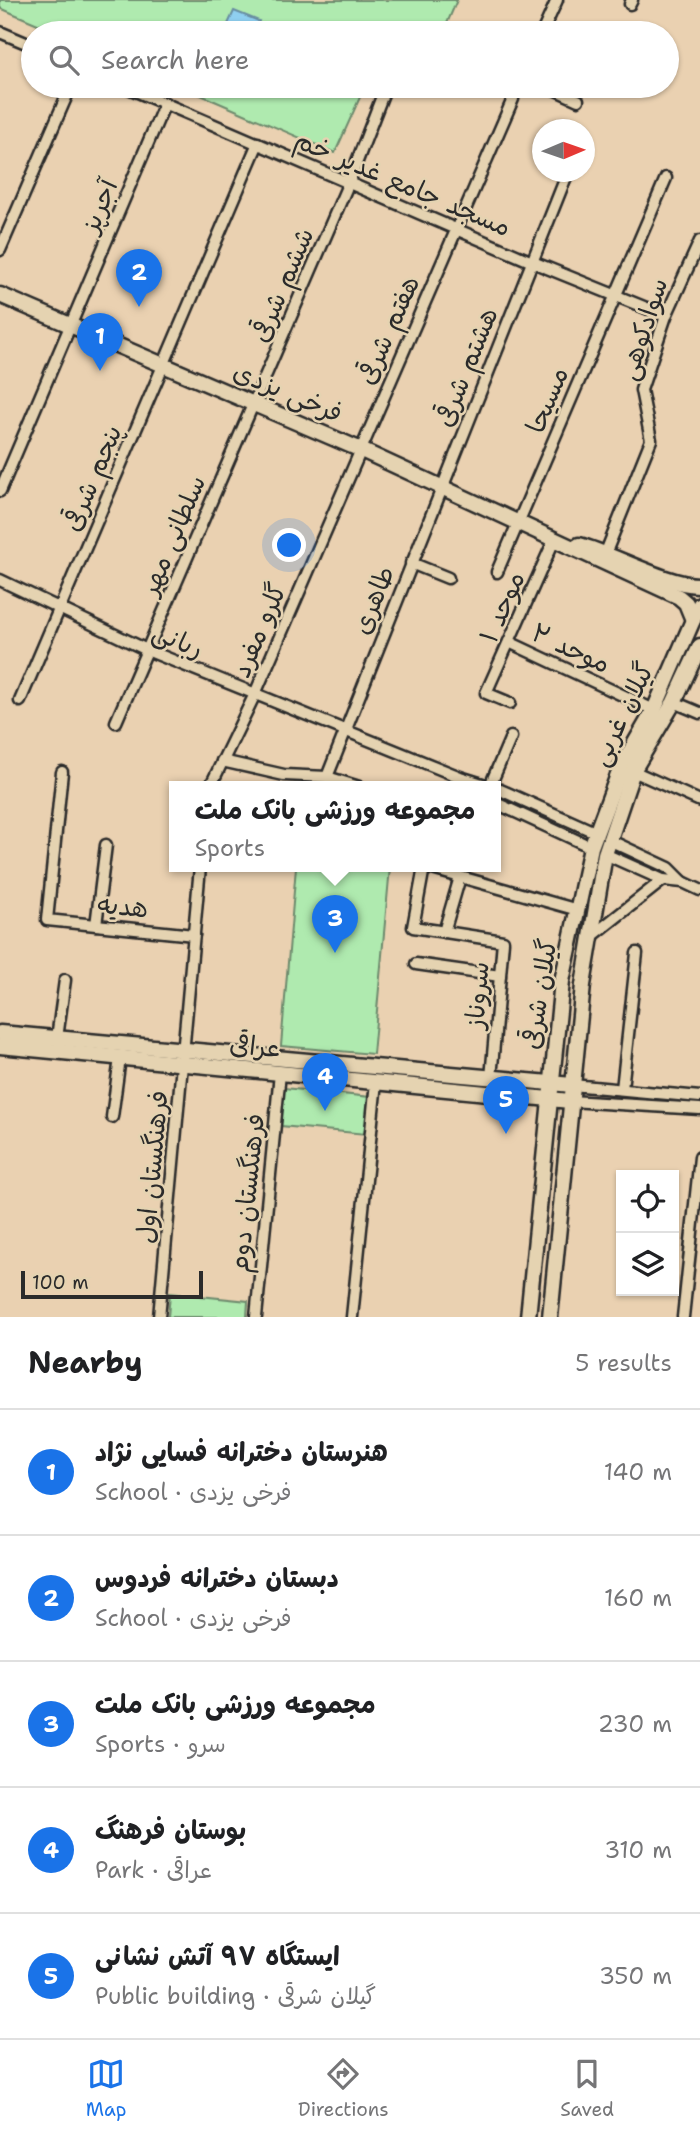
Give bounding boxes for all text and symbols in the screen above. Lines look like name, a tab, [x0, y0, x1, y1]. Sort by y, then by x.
search box	[21, 21, 679, 98]
icon: search	[45, 41, 83, 79]
text: Search here	[101, 42, 250, 77]
north arrow	[532, 119, 595, 182]
street label: مسجد جامع غدیر خم	[288, 121, 517, 247]
street label: آجرپز	[71, 172, 126, 240]
street label: ششم شرقی	[242, 222, 324, 349]
pin: 2	[116, 249, 162, 307]
street label: هفتم شرقی	[348, 270, 430, 391]
street label: سوادکوهی	[610, 273, 675, 384]
street label: هشتم شرقی	[426, 302, 508, 433]
pin: 1	[77, 313, 123, 371]
street label: فرخی یزدی	[228, 353, 348, 430]
street label: مسیحا	[517, 361, 576, 438]
street label: پنجم شرقی	[53, 419, 132, 537]
street label: سلطانی مهر	[131, 470, 213, 602]
your location	[272, 528, 306, 562]
street label: طاهری	[343, 560, 402, 639]
street label: موحد ۱	[470, 565, 533, 648]
street label: گلرو مفرد	[223, 577, 294, 683]
street label: ربانی	[147, 613, 209, 666]
street label: موحد ۲	[526, 614, 616, 681]
street label: گیلان غربی	[581, 656, 662, 772]
popup	[169, 781, 501, 872]
text: مجموعه ورزشی بانک ملت	[195, 792, 475, 827]
text: Sports	[195, 833, 265, 863]
street label: هدیه	[96, 885, 150, 926]
pin: 3	[312, 895, 358, 953]
street label: گیلان شرقی	[512, 936, 565, 1052]
street label: سروناز	[456, 960, 497, 1032]
street label: عراقی	[228, 1026, 282, 1065]
pin: 4	[302, 1053, 348, 1111]
pin: 5	[483, 1076, 529, 1134]
street label: فرهنگستان اول	[127, 1089, 176, 1245]
street label: فرهنگستان دوم	[221, 1112, 275, 1275]
map controls	[616, 1170, 679, 1296]
button: locate	[616, 1170, 679, 1233]
button: layers	[616, 1233, 679, 1296]
scale bar	[21, 1268, 203, 1300]
text: 100 m	[32, 1270, 89, 1295]
text: Nearby	[28, 1342, 143, 1383]
text: 5 results	[575, 1348, 672, 1378]
text: هنرستان دخترانه فسایی نژاد	[95, 1434, 388, 1469]
text: 1	[46, 1457, 56, 1487]
text: 140 m	[604, 1457, 672, 1487]
text: School · فرخی یزدی	[95, 1477, 292, 1507]
text: دبستان دخترانه فردوس	[95, 1560, 339, 1595]
text: 2	[43, 1583, 59, 1613]
text: 160 m	[604, 1583, 672, 1613]
text: School · فرخی یزدی	[95, 1603, 292, 1633]
text: مجموعه ورزشی بانک ملت	[95, 1686, 375, 1721]
text: 3	[43, 1709, 59, 1739]
text: 230 m	[598, 1709, 672, 1739]
text: Sports · سرو	[95, 1729, 226, 1759]
text: بوستان فرهنگ	[95, 1812, 246, 1847]
text: 4	[43, 1835, 59, 1865]
text: 310 m	[604, 1835, 672, 1865]
text: Park · عراقی	[95, 1855, 212, 1885]
text: ایستگاه ۹۷ آتش نشانی	[95, 1938, 340, 1973]
text: 5	[44, 1961, 58, 1991]
text: 350 m	[599, 1961, 672, 1991]
text: Public building · گیلان شرقی	[95, 1981, 376, 2011]
tab: Map	[86, 2055, 126, 2122]
tab: Directions	[298, 2055, 389, 2122]
tab: Saved	[560, 2055, 614, 2122]

